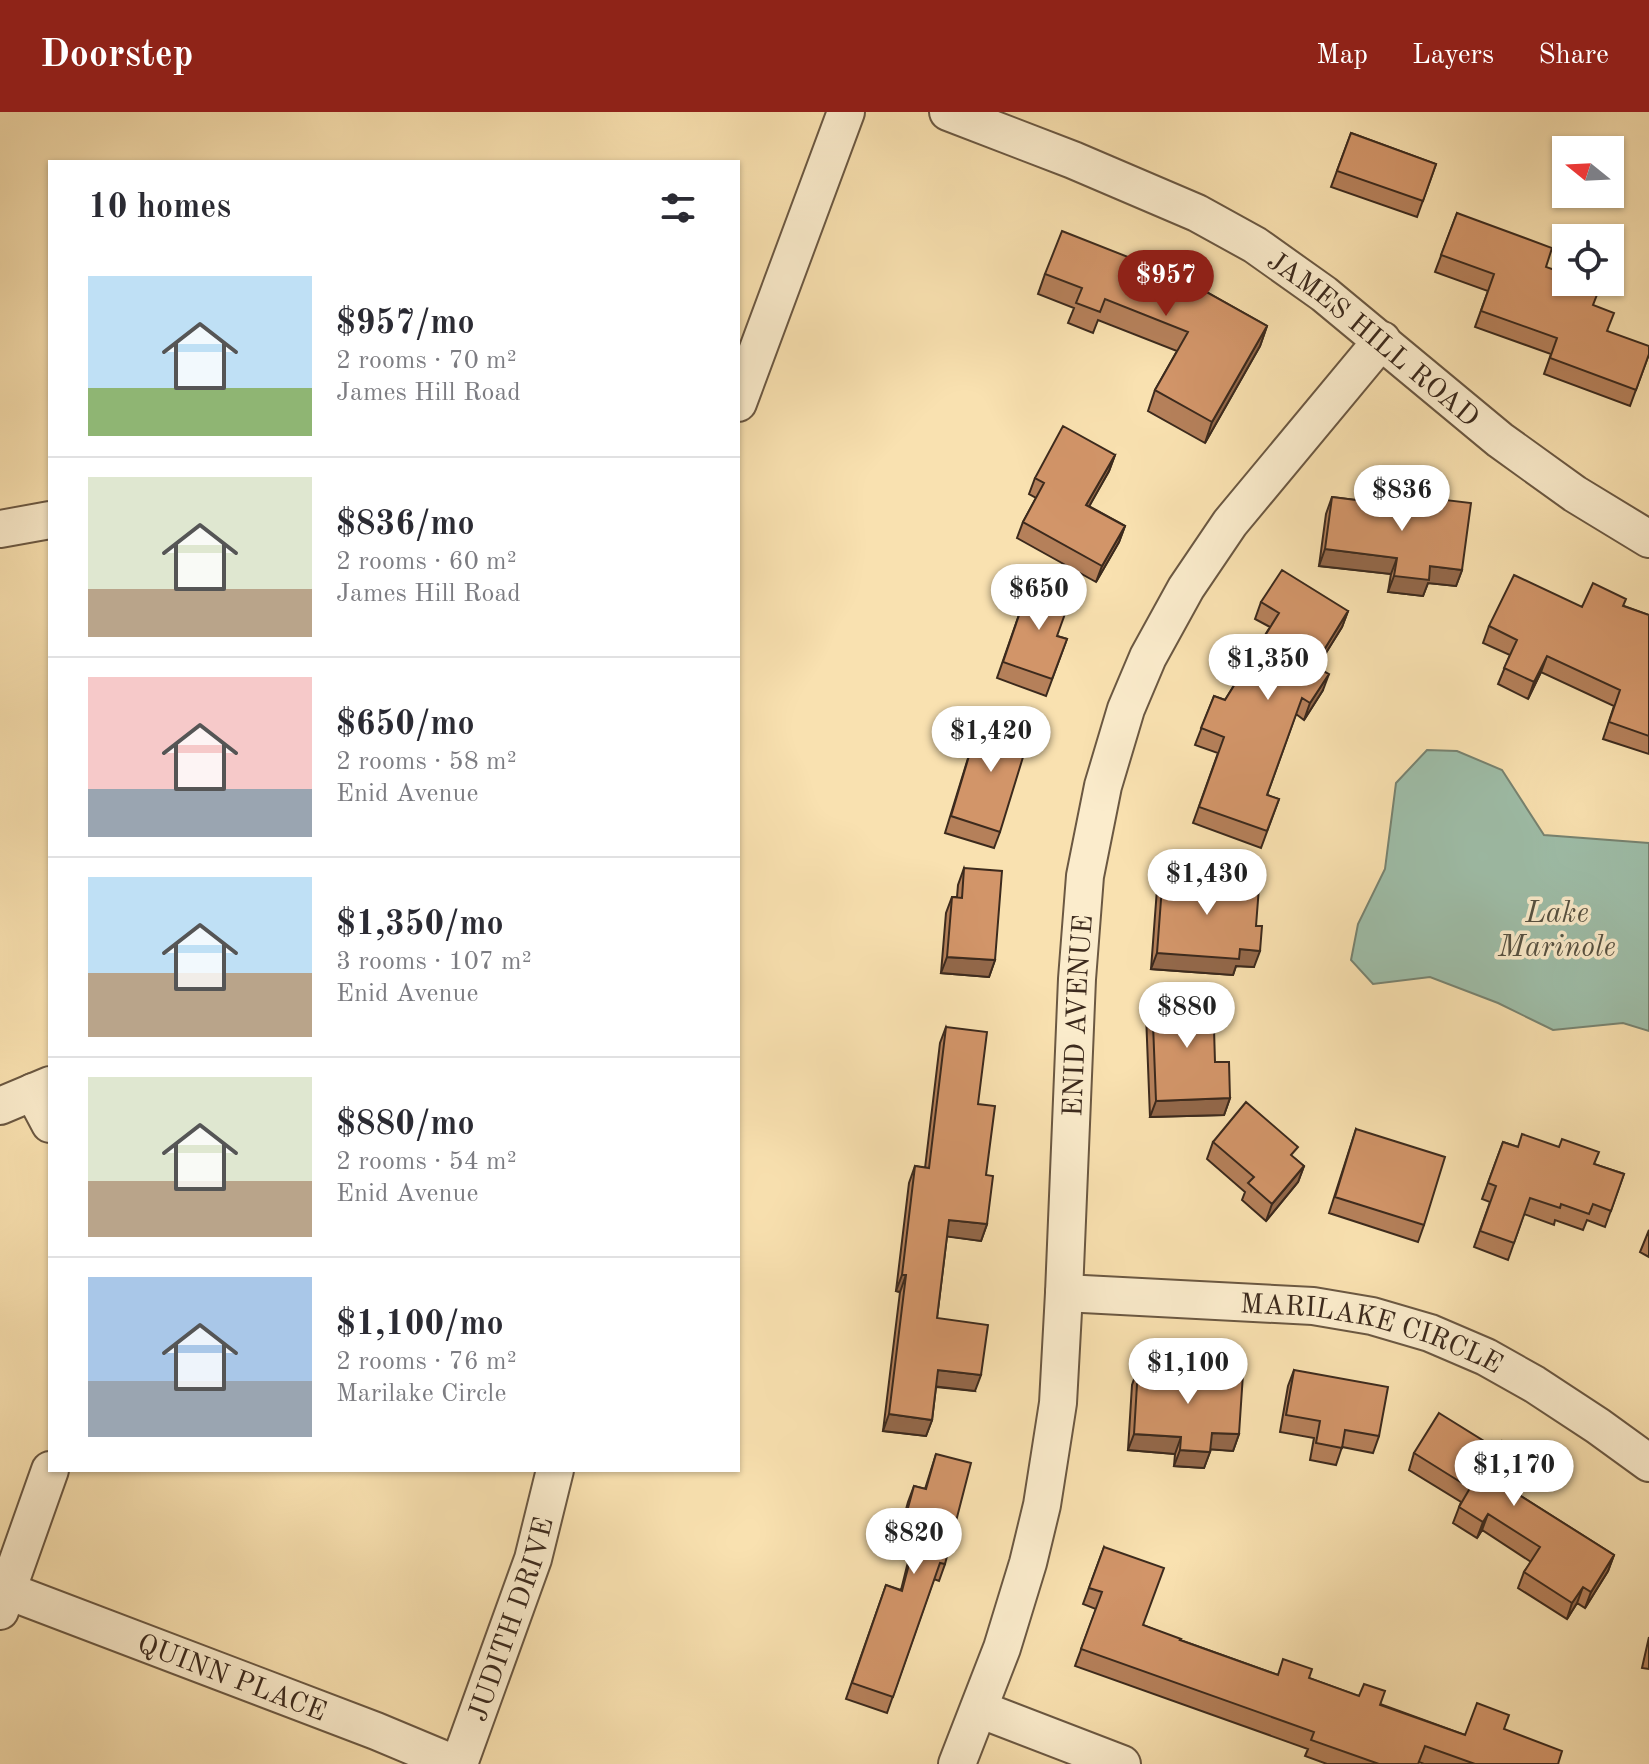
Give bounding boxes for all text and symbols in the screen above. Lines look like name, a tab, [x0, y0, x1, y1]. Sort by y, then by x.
text: Doorstep	[40, 37, 193, 75]
text: Map	[1316, 42, 1368, 70]
text: Layers	[1412, 42, 1494, 70]
text: Share	[1538, 42, 1609, 70]
north arrow	[1552, 136, 1624, 208]
map controls	[1552, 136, 1624, 296]
icon: filters	[656, 186, 700, 230]
text: 10 homes	[88, 191, 231, 225]
button: locate	[1552, 224, 1624, 296]
street label: JAMES HILL ROAD	[1261, 247, 1483, 433]
pin: $957	[1119, 250, 1213, 318]
text: $957	[1136, 263, 1196, 289]
text: $957/mo	[336, 307, 475, 341]
icon: home	[152, 308, 248, 404]
text: 2 rooms · 70 m²	[336, 348, 517, 374]
text: James Hill Road	[336, 380, 521, 406]
pin: $836	[1355, 465, 1449, 533]
text: $836	[1372, 478, 1432, 504]
text: $836/mo	[336, 508, 475, 542]
icon: home	[152, 509, 248, 605]
text: 2 rooms · 60 m²	[336, 549, 517, 575]
pin: $650	[992, 564, 1086, 632]
text: $650	[1009, 577, 1069, 603]
text: James Hill Road	[336, 581, 521, 607]
pin: $1,350	[1203, 634, 1333, 702]
text: $1,350	[1227, 647, 1309, 673]
pin: $1,420	[926, 706, 1056, 774]
text: $650/mo	[336, 708, 475, 742]
icon: home	[152, 709, 248, 805]
text: $1,420	[950, 719, 1032, 745]
text: 2 rooms · 58 m²	[336, 749, 517, 775]
text: Enid Avenue	[336, 781, 478, 807]
pin: $1,430	[1142, 849, 1272, 917]
text: $1,430	[1166, 862, 1248, 888]
water label: Lake Marinole	[1497, 899, 1616, 963]
text: $1,350/mo	[336, 908, 504, 942]
icon: home	[152, 909, 248, 1005]
street label: ENID AVENUE	[1060, 914, 1099, 1117]
text: 3 rooms · 107 m²	[336, 949, 532, 975]
text: Enid Avenue	[336, 981, 478, 1007]
pin: $880	[1140, 982, 1234, 1050]
text: $880	[1157, 995, 1217, 1021]
text: $880/mo	[336, 1108, 475, 1142]
icon: home	[152, 1109, 248, 1205]
text: 2 rooms · 54 m²	[336, 1149, 517, 1175]
text: Enid Avenue	[336, 1181, 478, 1207]
street label: MARILAKE CIRCLE	[1239, 1291, 1506, 1380]
text: $1,100/mo	[336, 1308, 504, 1342]
icon: home	[152, 1309, 248, 1405]
pin: $1,100	[1123, 1338, 1253, 1406]
text: 2 rooms · 76 m²	[336, 1349, 517, 1375]
text: $1,100	[1147, 1351, 1229, 1377]
text: Marilake Circle	[336, 1381, 506, 1407]
pin: $1,170	[1449, 1440, 1579, 1508]
text: $1,170	[1473, 1453, 1555, 1479]
pin: $820	[867, 1508, 961, 1576]
street label: JUDITH DRIVE	[465, 1515, 560, 1725]
text: $820	[884, 1521, 944, 1547]
street label: QUINN PLACE	[133, 1631, 329, 1728]

